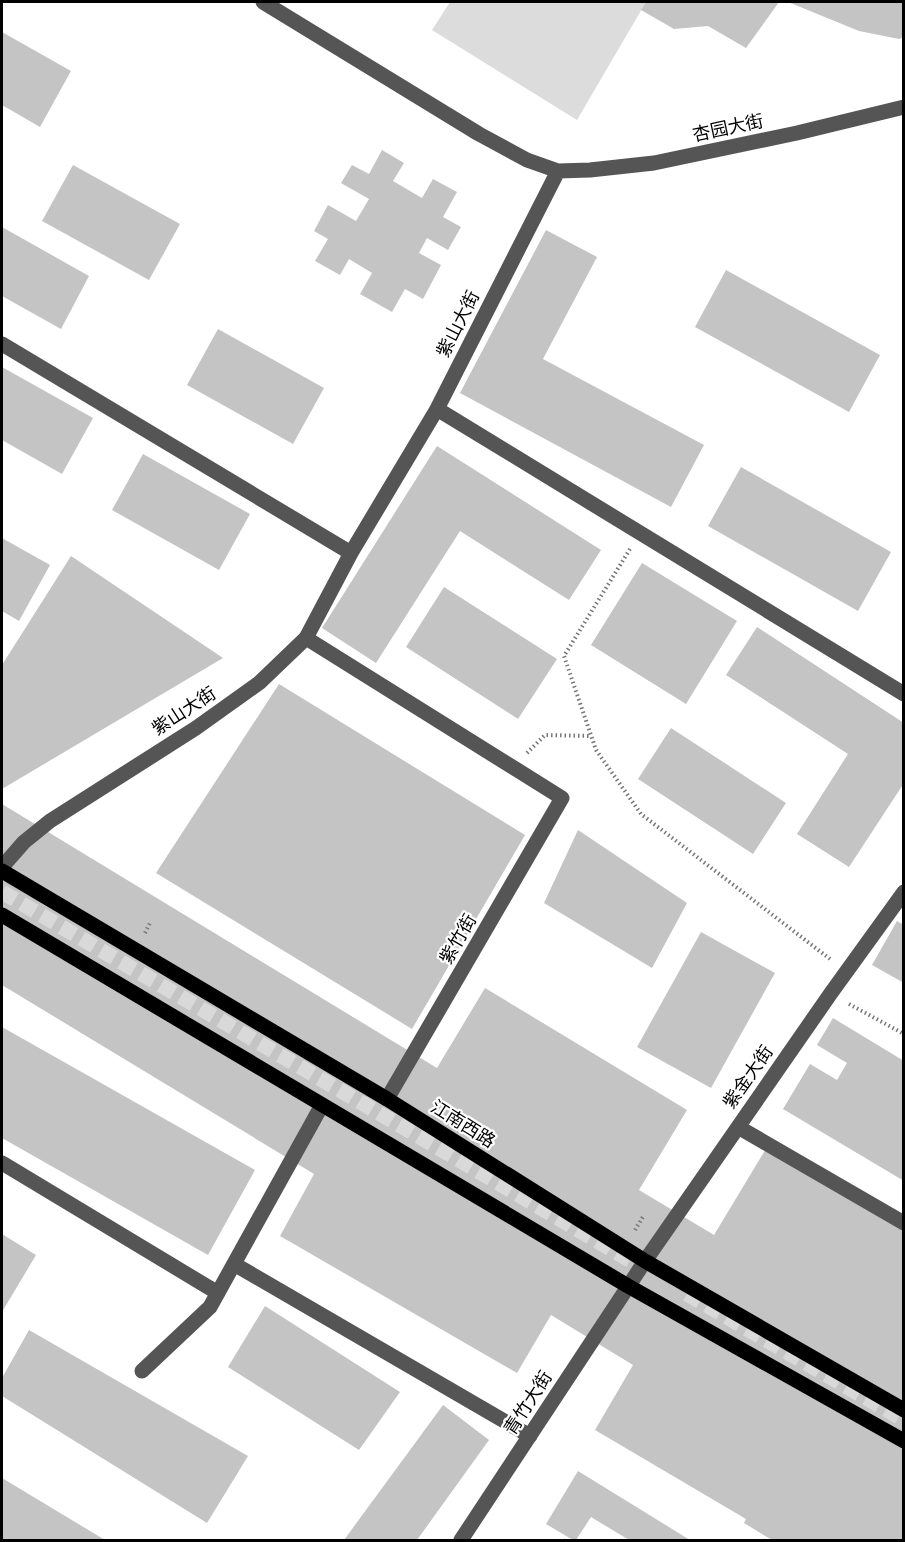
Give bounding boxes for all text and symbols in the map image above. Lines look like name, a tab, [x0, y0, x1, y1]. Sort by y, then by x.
street label: 杏园大街	[690, 108, 766, 147]
street label: 紫山大街	[430, 286, 485, 362]
street label: 紫山大街	[147, 680, 221, 741]
street label: 紫竹街	[433, 909, 482, 968]
street label: 紫金大街	[717, 1040, 778, 1113]
street label: 江南西路	[426, 1094, 500, 1153]
street label: 青竹大街	[497, 1366, 558, 1440]

